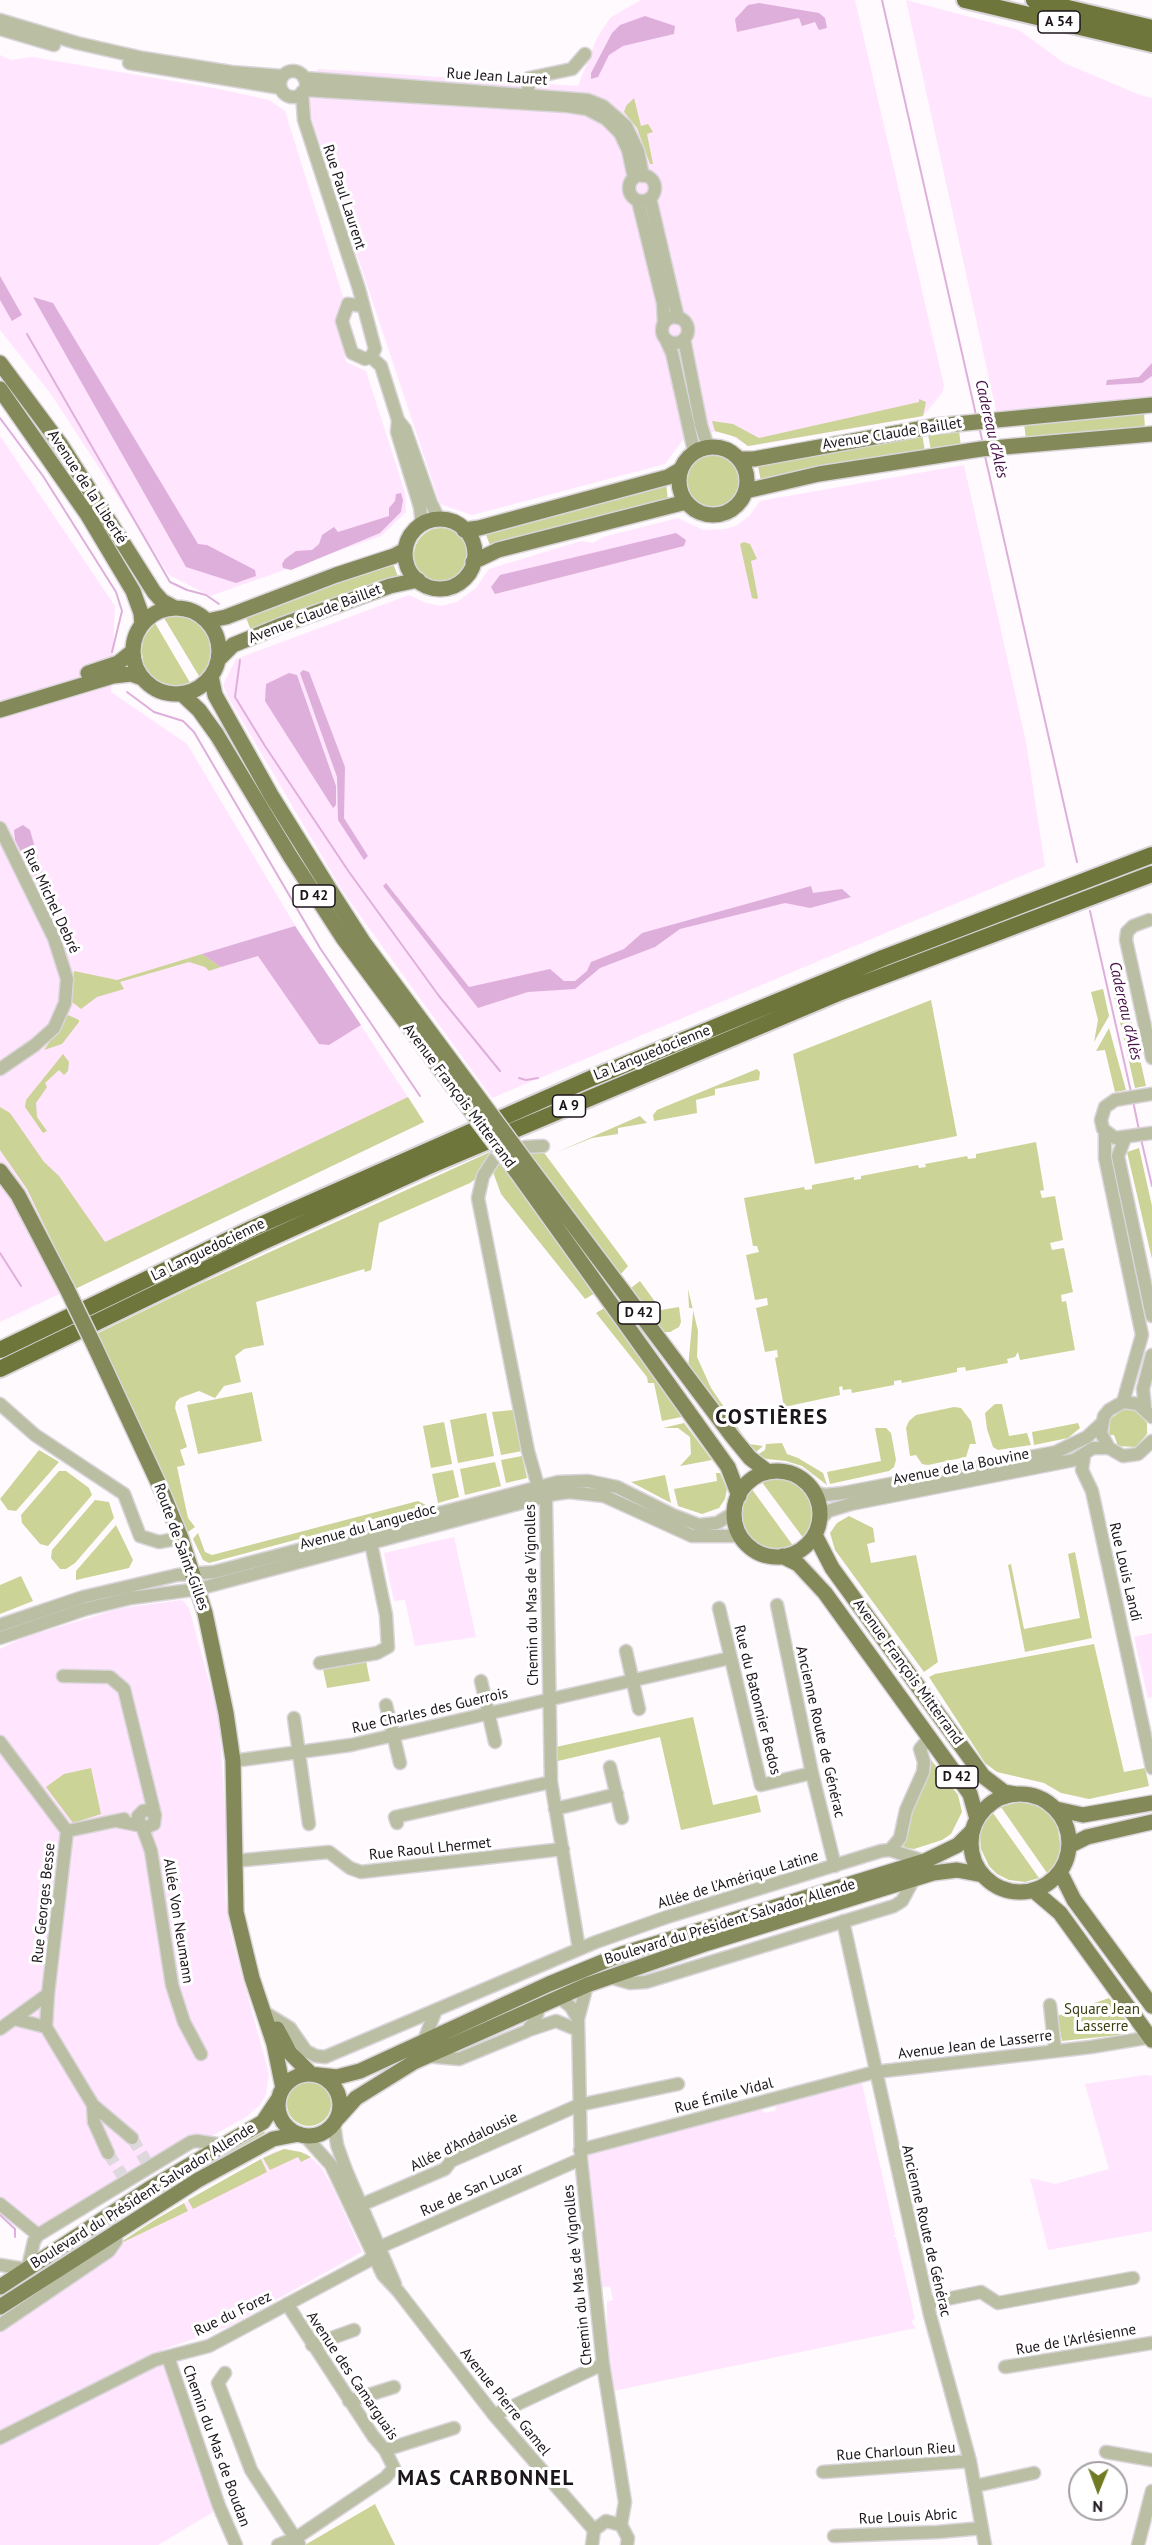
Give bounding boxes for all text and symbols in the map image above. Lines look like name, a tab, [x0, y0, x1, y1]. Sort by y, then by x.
road number: A 54	[1038, 11, 1080, 33]
street label: Rue Jean Lauret	[446, 65, 548, 89]
street label: Rue Paul Laurent	[319, 142, 369, 252]
water label: Cadereau d'Alès	[970, 378, 1012, 480]
street label: Avenue Claude Baillet	[821, 414, 963, 454]
street label: Avenue de la Liberté	[44, 427, 130, 547]
street label: Avenue Claude Baillet	[246, 580, 384, 648]
street label: Rue Michel Debré	[19, 846, 83, 956]
road number: D 42	[293, 885, 335, 907]
water label: Cadereau d'Alès	[1104, 960, 1146, 1062]
street label: Avenue François Mitterrand	[399, 1020, 519, 1172]
street label: La Languedocienne	[591, 1021, 713, 1085]
road number: A 9	[552, 1095, 586, 1117]
street label: La Languedocienne	[148, 1215, 268, 1285]
road number: D 42	[618, 1302, 660, 1324]
district label: COSTIÈRES	[715, 1405, 829, 1431]
street label: Avenue de la Bouvine	[891, 1445, 1031, 1489]
street label: Route de Saint-Gilles	[150, 1481, 212, 1613]
street label: Avenue du Languedoc	[298, 1500, 438, 1554]
street label: Chemin du Mas de Vignolles	[521, 1504, 543, 1686]
street label: Rue Louis Landi	[1105, 1521, 1145, 1623]
street label: Avenue François Mitterrand	[849, 1596, 967, 1748]
street label: Rue du Batonnier Bedos	[730, 1623, 784, 1777]
street label: Ancienne Route de Générac	[791, 1644, 849, 1820]
street label: Rue Charles des Guerrois	[350, 1684, 510, 1738]
road number: D 42	[936, 1766, 978, 1788]
street label: Rue Raoul Lhermet	[368, 1834, 492, 1864]
street label: Rue Georges Besse	[29, 1842, 59, 1964]
street label: Allée de l'Amérique Latine	[655, 1847, 821, 1913]
street label: Allée Von Neumann	[159, 1857, 197, 1985]
street label: Boulevard du Président Salvador Allende	[602, 1875, 858, 1969]
park label: Square Jean Lasserre	[1064, 2001, 1140, 2036]
street label: Avenue Jean de Lasserre	[897, 2027, 1053, 2063]
street label: Rue Émile Vidal	[673, 2074, 775, 2118]
street label: Allée d'Andalousie	[407, 2108, 521, 2176]
street label: Boulevard du Président Salvador Allende	[27, 2119, 259, 2273]
street label: Ancienne Route de Générac	[897, 2143, 955, 2319]
street label: Rue de San Lucar	[418, 2159, 526, 2221]
street label: Chemin du Mas de Vignolles	[560, 2184, 596, 2366]
street label: Rue du Forez	[191, 2288, 275, 2340]
street label: Avenue des Camarguais	[302, 2308, 402, 2444]
street label: Rue de l'Arlésienne	[1014, 2321, 1138, 2359]
street label: Avenue Pierre Gamel	[456, 2344, 554, 2460]
street label: Chemin du Mas de Boudan	[178, 2363, 254, 2529]
street label: Rue Charloun Rieu	[836, 2439, 956, 2465]
north arrow	[1068, 2461, 1128, 2521]
district label: MAS CARBONNEL	[397, 2466, 575, 2492]
text: N	[1092, 2497, 1103, 2517]
street label: Rue Louis Abric	[858, 2505, 958, 2529]

